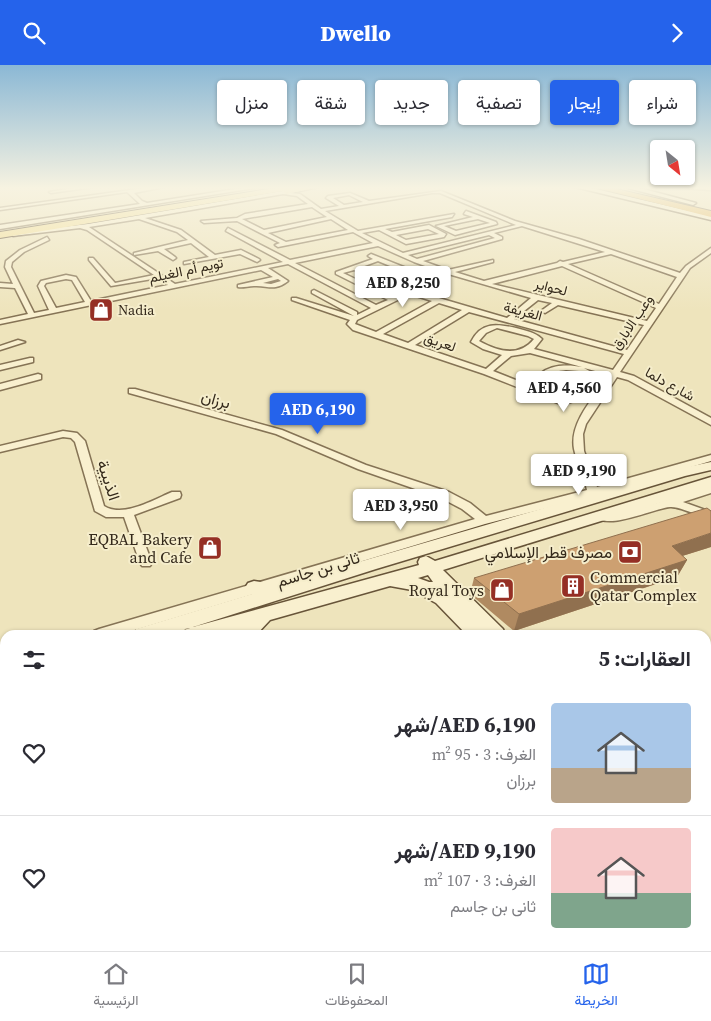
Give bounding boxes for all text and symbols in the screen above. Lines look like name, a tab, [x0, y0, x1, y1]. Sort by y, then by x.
text: Dwello	[320, 18, 391, 48]
icon: search	[20, 19, 48, 47]
icon: forward	[663, 19, 691, 47]
chip: منزل	[217, 80, 287, 125]
chip: شقة	[297, 80, 365, 125]
chip: جديد	[375, 80, 448, 125]
chip: تصفية	[458, 80, 540, 125]
chip: إيجار	[550, 80, 619, 125]
chip: شراء	[629, 80, 696, 125]
north arrow	[650, 140, 695, 185]
map controls	[650, 140, 695, 185]
street label: تويم أم الغيلم	[147, 252, 225, 288]
pin: AED 8,250	[346, 265, 460, 308]
text: AED 8,250	[366, 271, 440, 293]
street label: لحواير	[531, 273, 570, 301]
street label: وعب الابارق	[606, 290, 658, 354]
street label: الغريفة	[501, 296, 545, 326]
shop icon: Nadia	[88, 297, 114, 323]
place label: Nadia	[118, 300, 155, 320]
street label: لعريق	[421, 327, 459, 357]
street label: شارع دلما	[641, 362, 698, 407]
pin: AED 4,560	[507, 371, 621, 413]
text: AED 4,560	[527, 376, 601, 398]
street label: برزان	[199, 384, 233, 414]
pin: AED 6,190	[261, 393, 375, 435]
text: AED 6,190	[281, 398, 355, 420]
pin: AED 9,190	[522, 453, 636, 496]
street label: الذيبية	[92, 457, 126, 503]
text: AED 9,190	[542, 459, 616, 481]
pin: AED 3,950	[344, 489, 458, 531]
text: AED 3,950	[364, 494, 438, 516]
place label: EQBAL Bakery and Cafe	[88, 528, 193, 568]
shop icon: EQBAL Bakery and Cafe	[197, 535, 223, 561]
bank icon: مصرف قطر الإسلامي	[617, 539, 643, 565]
place label: مصرف قطر الإسلامي	[485, 541, 612, 566]
street label: ثانى بن جاسم	[274, 546, 362, 592]
place label: Commercial Qatar Complex	[590, 566, 697, 606]
building icon: Commercial Qatar Complex	[560, 573, 586, 599]
shop icon: Royal Toys	[489, 577, 515, 603]
place label: Royal Toys	[409, 579, 484, 601]
text: العقارات: 5	[598, 644, 691, 673]
icon: filters	[20, 646, 48, 674]
text: AED 6,190/شهر	[395, 710, 536, 739]
icon: home	[591, 723, 651, 783]
icon: heart	[20, 739, 48, 767]
text: الغرف: 3 · 95 m²	[432, 743, 536, 765]
text: برزان	[506, 769, 536, 791]
text: AED 9,190/شهر	[395, 836, 536, 865]
icon: home	[591, 848, 651, 908]
icon: heart	[20, 864, 48, 892]
text: الغرف: 3 · 107 m²	[424, 869, 536, 891]
text: ثانى بن جاسم	[450, 895, 536, 917]
tab: الرئيسية	[93, 960, 139, 1013]
tab: المحفوظات	[325, 960, 388, 1013]
tab: الخريطة	[574, 960, 618, 1013]

